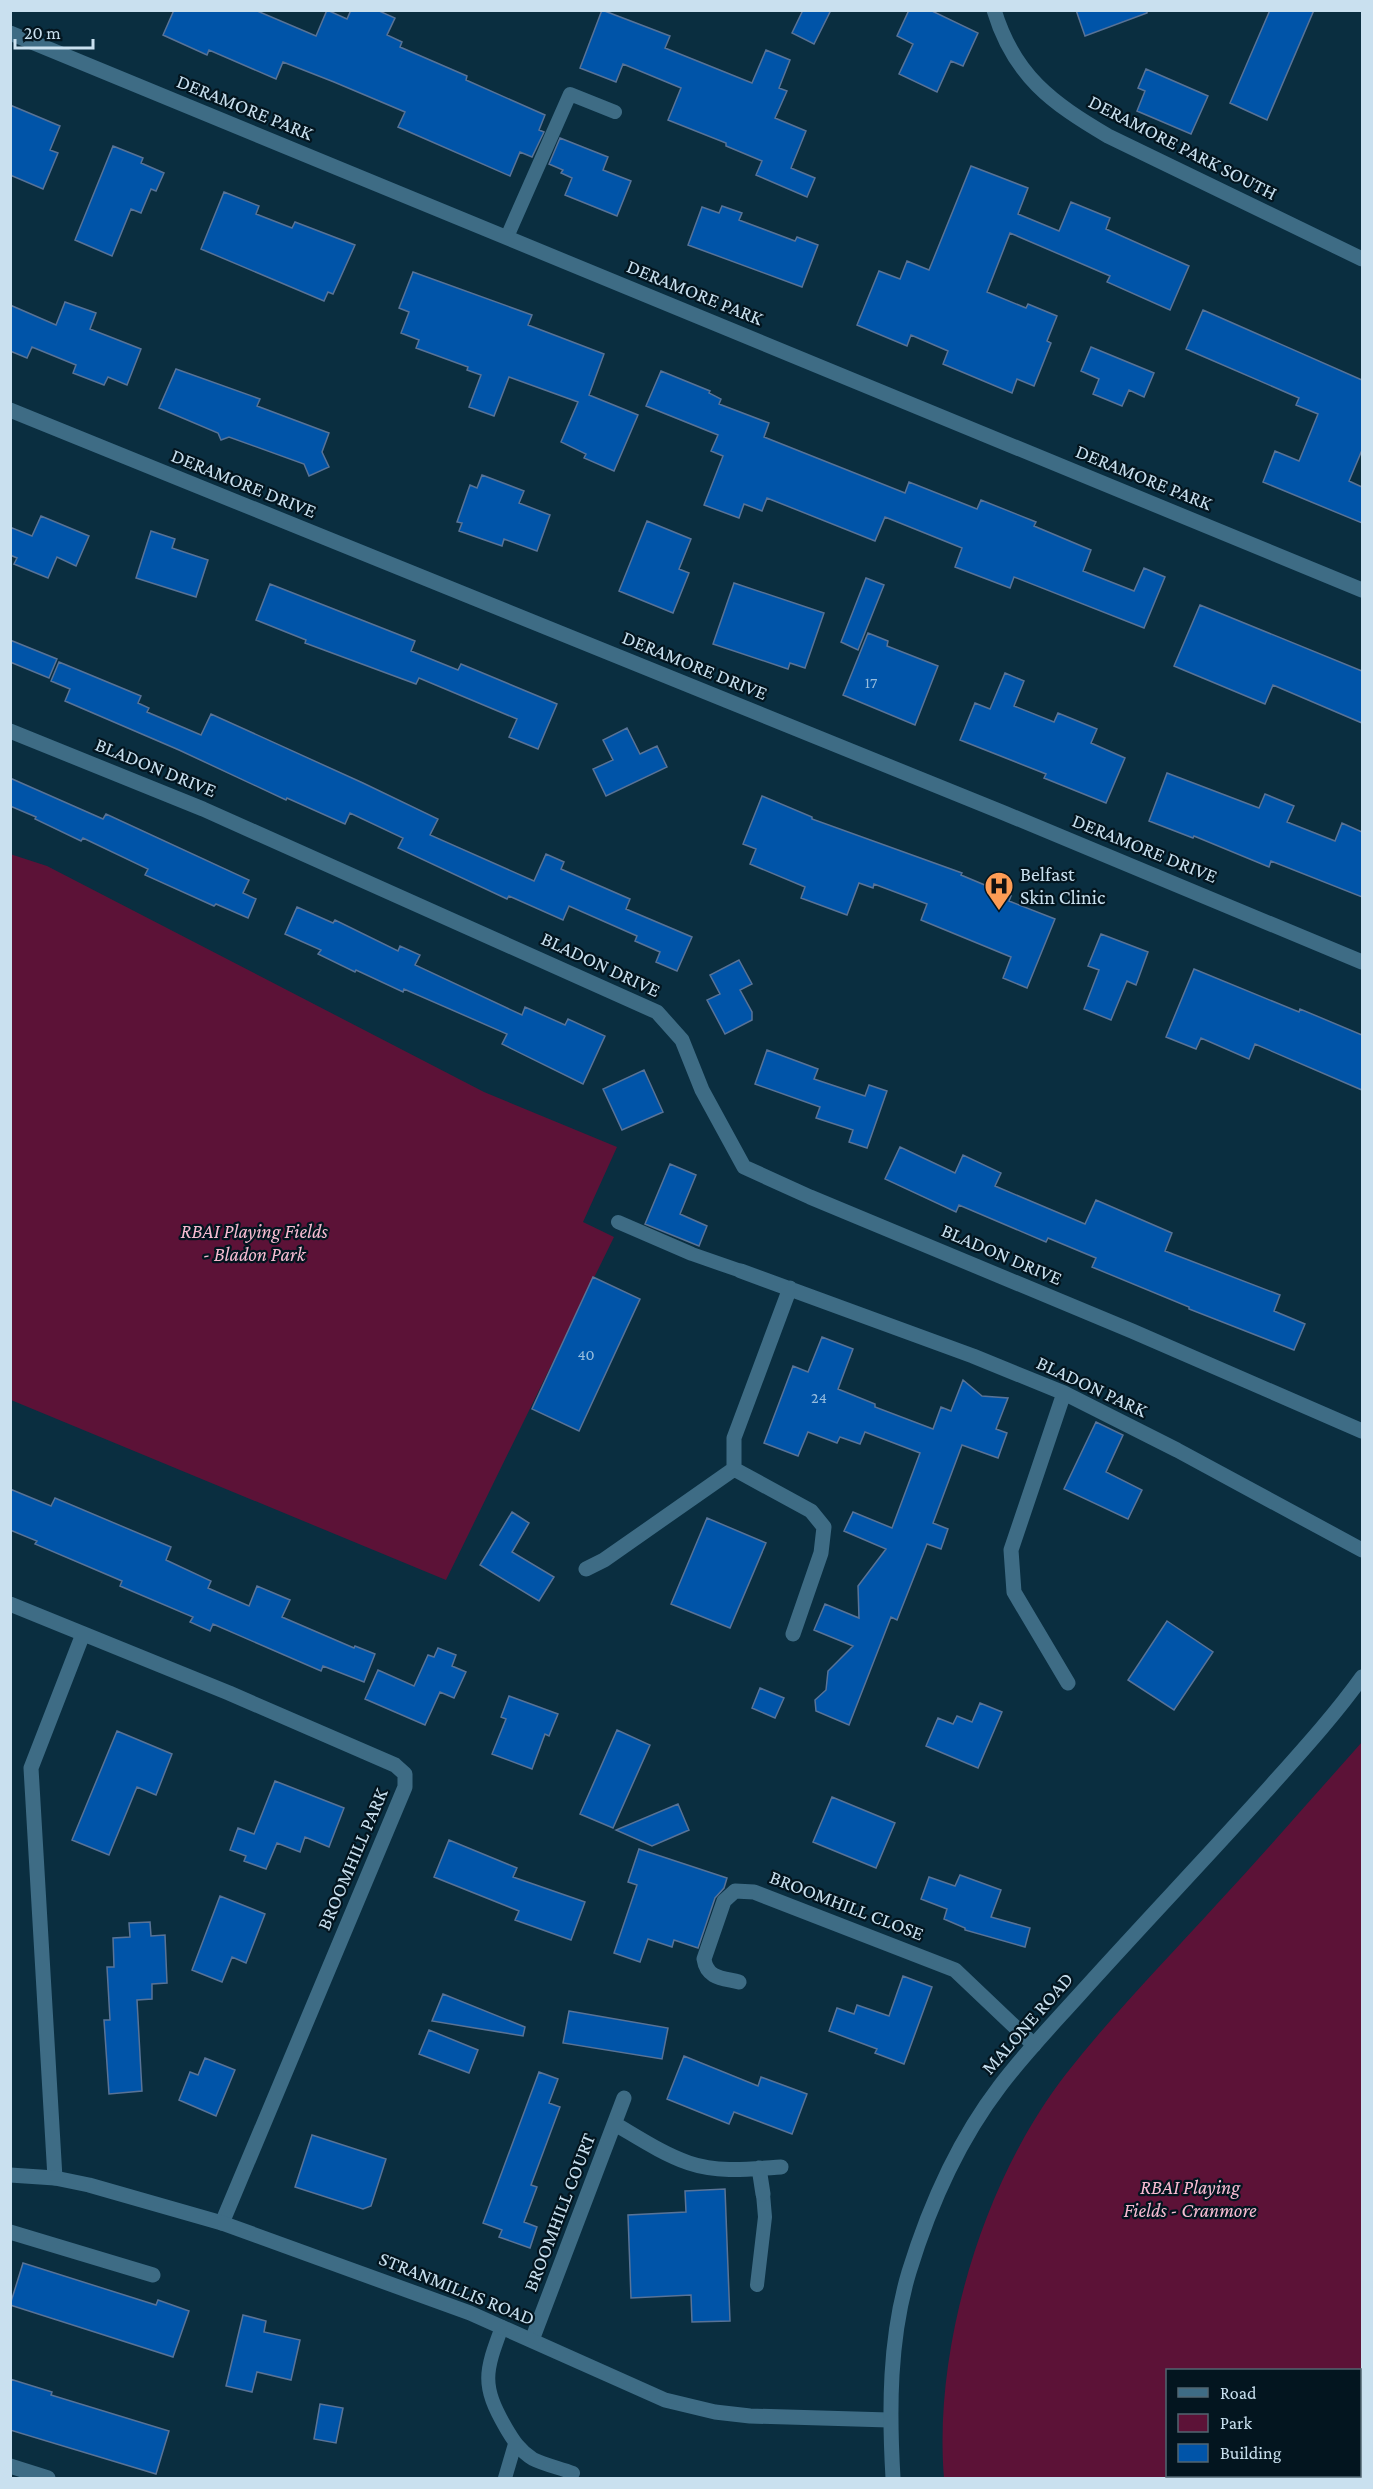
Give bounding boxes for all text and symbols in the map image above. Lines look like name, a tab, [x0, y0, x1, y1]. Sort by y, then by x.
scale bar	[15, 12, 93, 50]
text: 20 m	[24, 23, 61, 43]
street label: DERAMORE PARK	[174, 70, 317, 145]
street label: DERAMORE PARK SOUTH	[1085, 90, 1281, 204]
street label: DERAMORE PARK	[624, 255, 767, 330]
street label: DERAMORE PARK	[1073, 440, 1216, 515]
street label: DERAMORE DRIVE	[168, 444, 320, 522]
street label: DERAMORE DRIVE	[619, 626, 771, 704]
house number: 17	[865, 674, 878, 691]
street label: BLADON DRIVE	[92, 733, 220, 801]
street label: DERAMORE DRIVE	[1069, 809, 1221, 887]
place label: Belfast Skin Clinic	[1020, 863, 1106, 908]
hospital icon: Belfast Skin Clinic	[983, 870, 1015, 912]
street label: BLADON DRIVE	[538, 927, 664, 1001]
street label: BLADON DRIVE	[938, 1219, 1066, 1289]
park label: RBAI Playing Fields - Bladon Park	[180, 1220, 328, 1265]
house number: 40	[577, 1346, 595, 1363]
street label: BLADON PARK	[1033, 1351, 1151, 1421]
house number: 24	[811, 1389, 827, 1406]
street label: BROOMHILL PARK	[312, 1785, 392, 1933]
street label: BROOMHILL CLOSE	[767, 1865, 927, 1945]
street label: MALONE ROAD	[977, 1968, 1077, 2078]
street label: BROOMHILL COURT	[519, 2130, 599, 2294]
park label: RBAI Playing Fields - Cranmore	[1123, 2176, 1257, 2221]
street label: STRANMILLIS ROAD	[376, 2247, 538, 2329]
legend	[1166, 2369, 1361, 2477]
text: Road	[1220, 2383, 1257, 2403]
text: Park	[1220, 2413, 1252, 2433]
text: Building	[1220, 2443, 1282, 2463]

